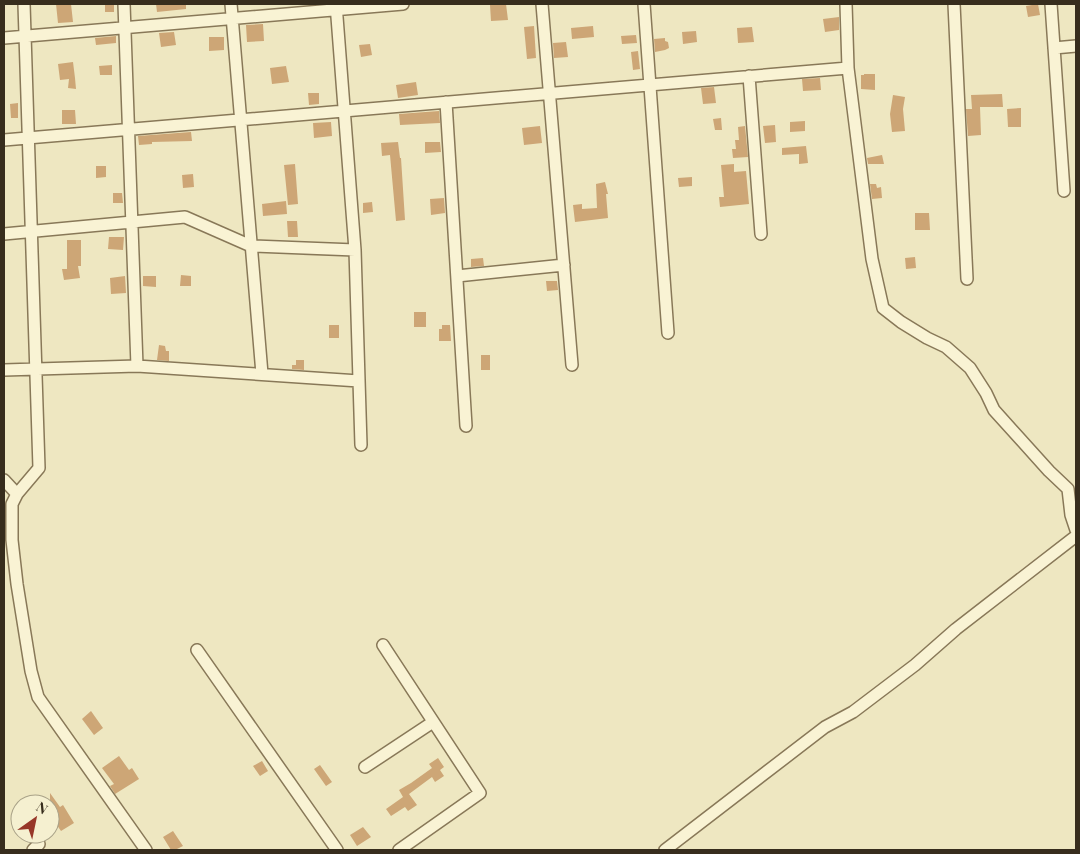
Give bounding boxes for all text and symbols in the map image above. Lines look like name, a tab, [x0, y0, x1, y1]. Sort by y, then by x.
north arrow	[10, 794, 60, 844]
text: N	[33, 797, 52, 818]

